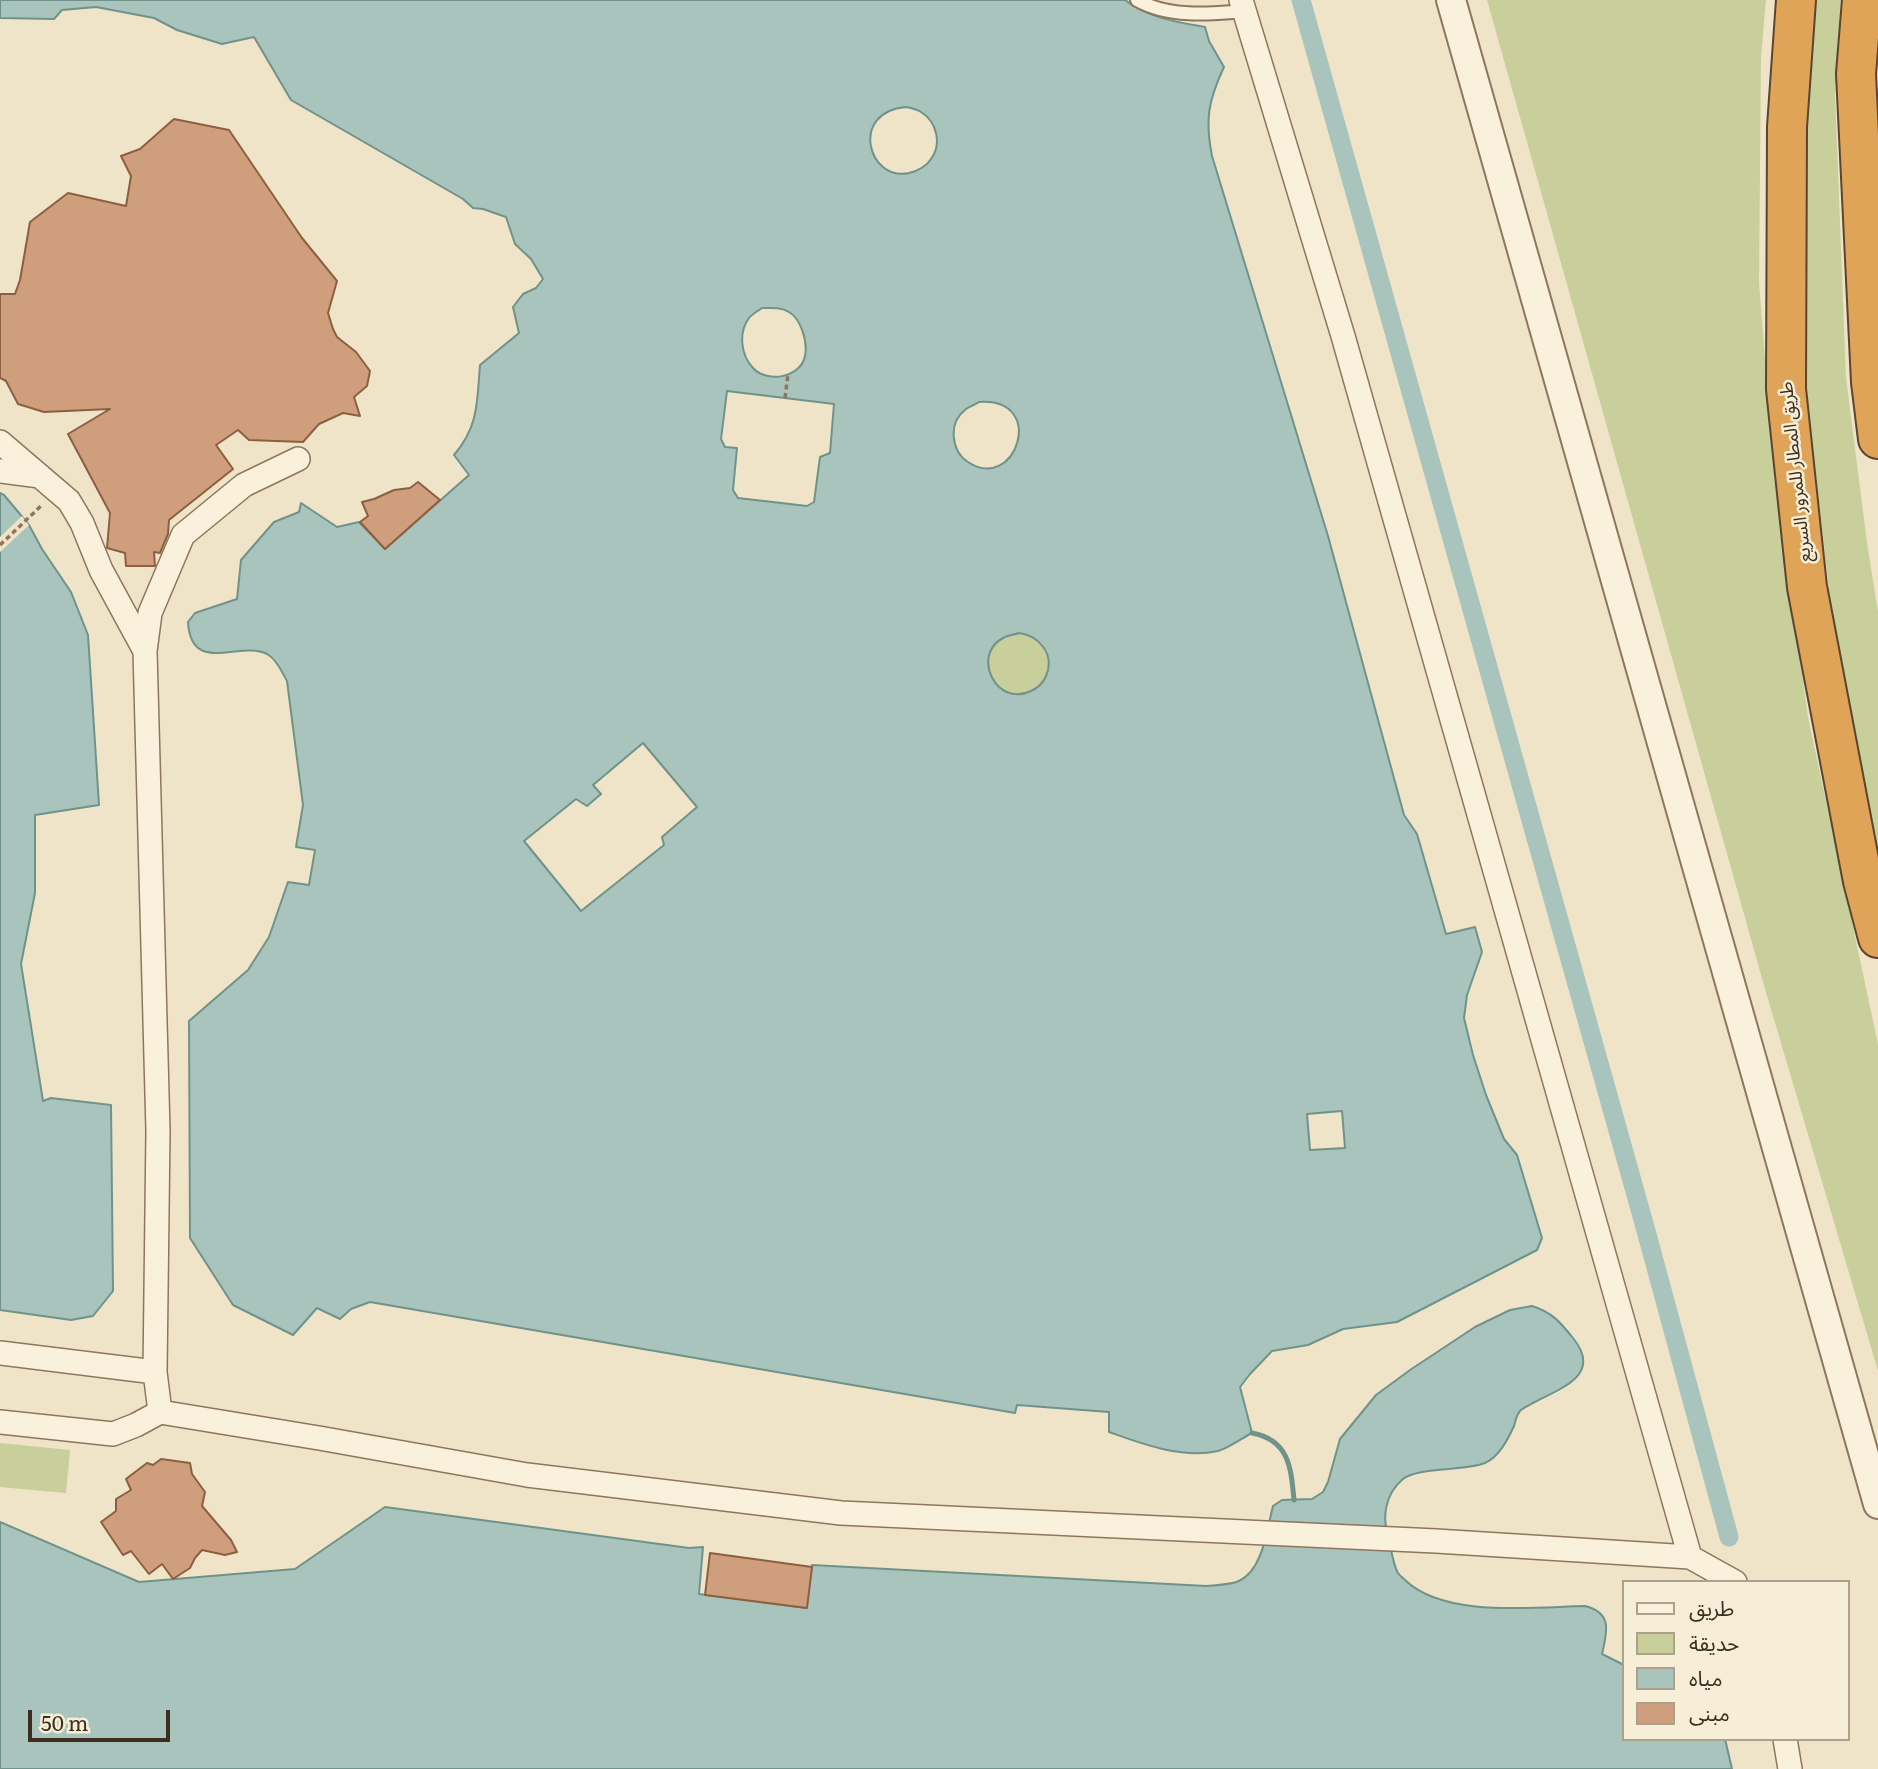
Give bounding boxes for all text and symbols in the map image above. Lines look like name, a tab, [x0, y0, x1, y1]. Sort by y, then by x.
street label: طريق المطار للمرور السريع	[1776, 381, 1816, 563]
legend	[1622, 1580, 1850, 1741]
text: طريق	[1689, 1591, 1734, 1622]
text: حديقة	[1689, 1626, 1739, 1657]
text: مياه	[1689, 1661, 1722, 1692]
scale bar	[32, 1696, 173, 1740]
text: مبنى	[1689, 1696, 1730, 1727]
text: 50 m	[41, 1706, 88, 1737]

